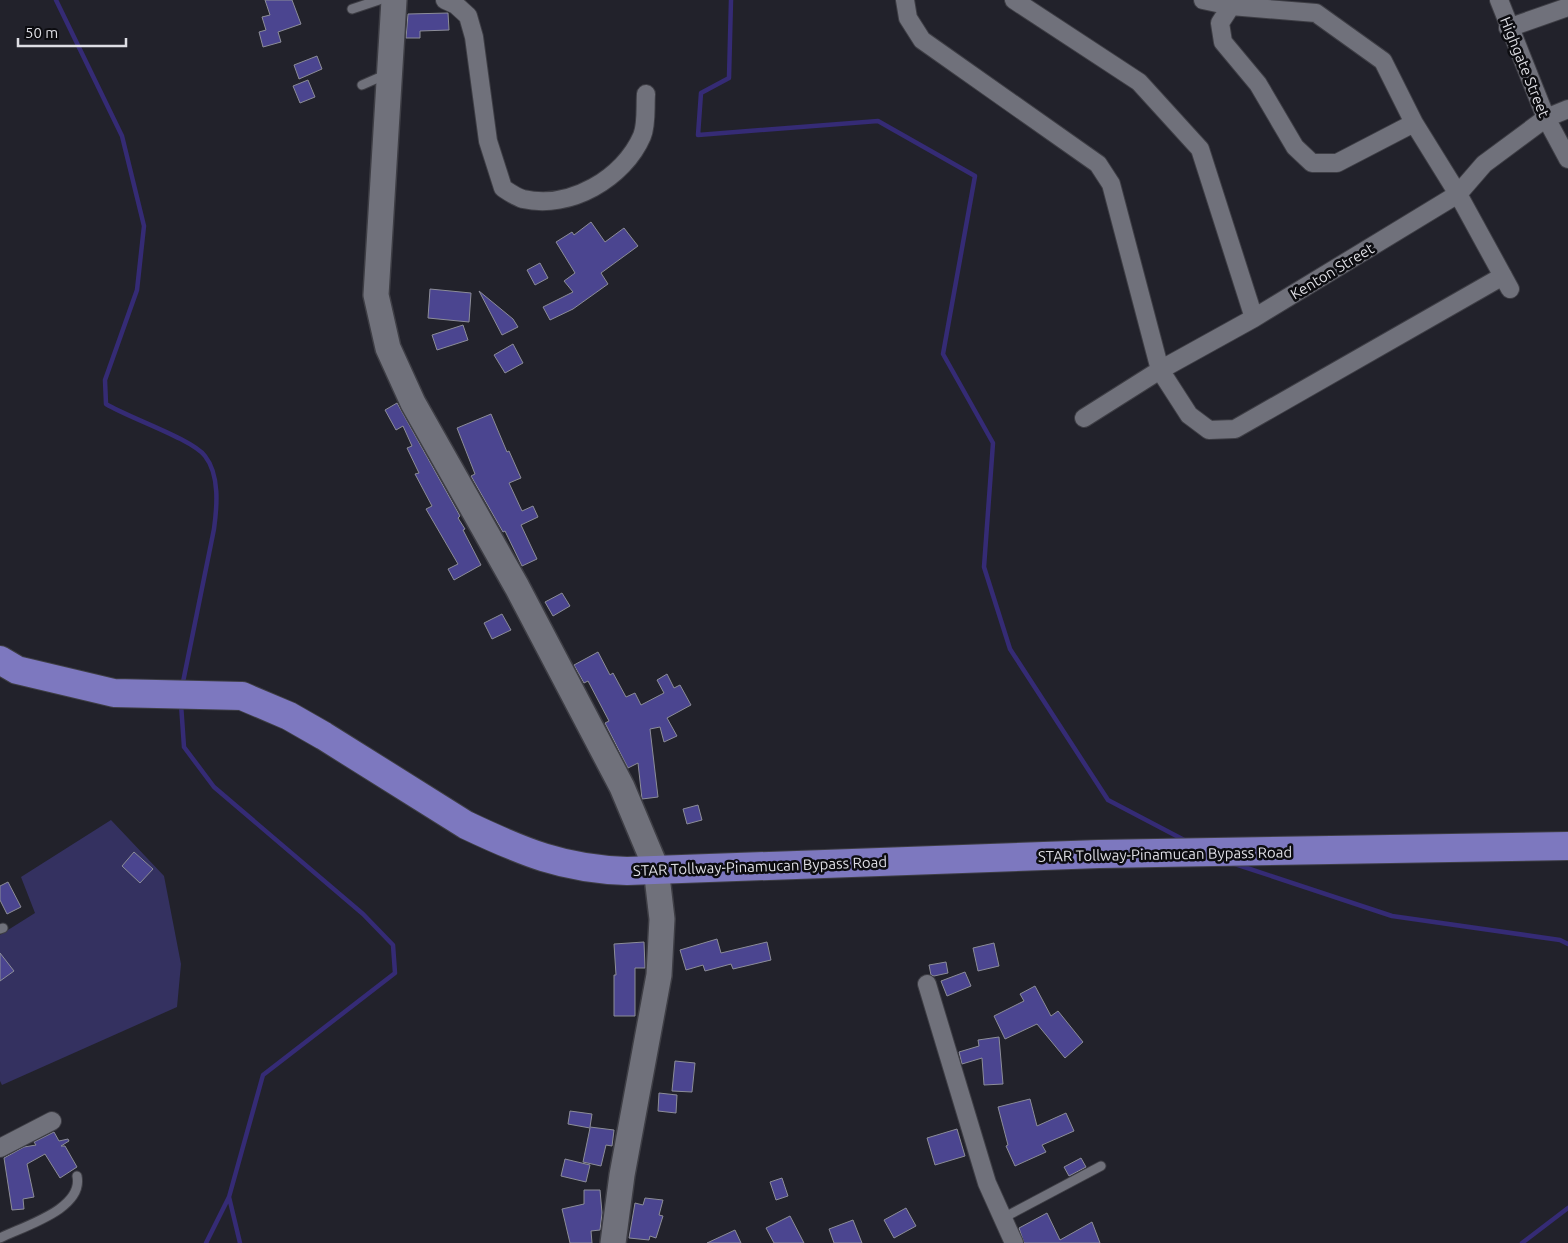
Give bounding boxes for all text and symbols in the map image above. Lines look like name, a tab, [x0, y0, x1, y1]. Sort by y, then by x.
street label: Highgate Street	[1497, 14, 1553, 120]
scale bar	[18, 15, 125, 47]
text: 50 m	[25, 24, 58, 41]
street label: Kenton Street	[1287, 239, 1377, 303]
street label: STAR Tollway-Pinamucan Bypass Road	[1038, 843, 1292, 865]
street label: STAR Tollway-Pinamucan Bypass Road	[633, 853, 887, 879]

